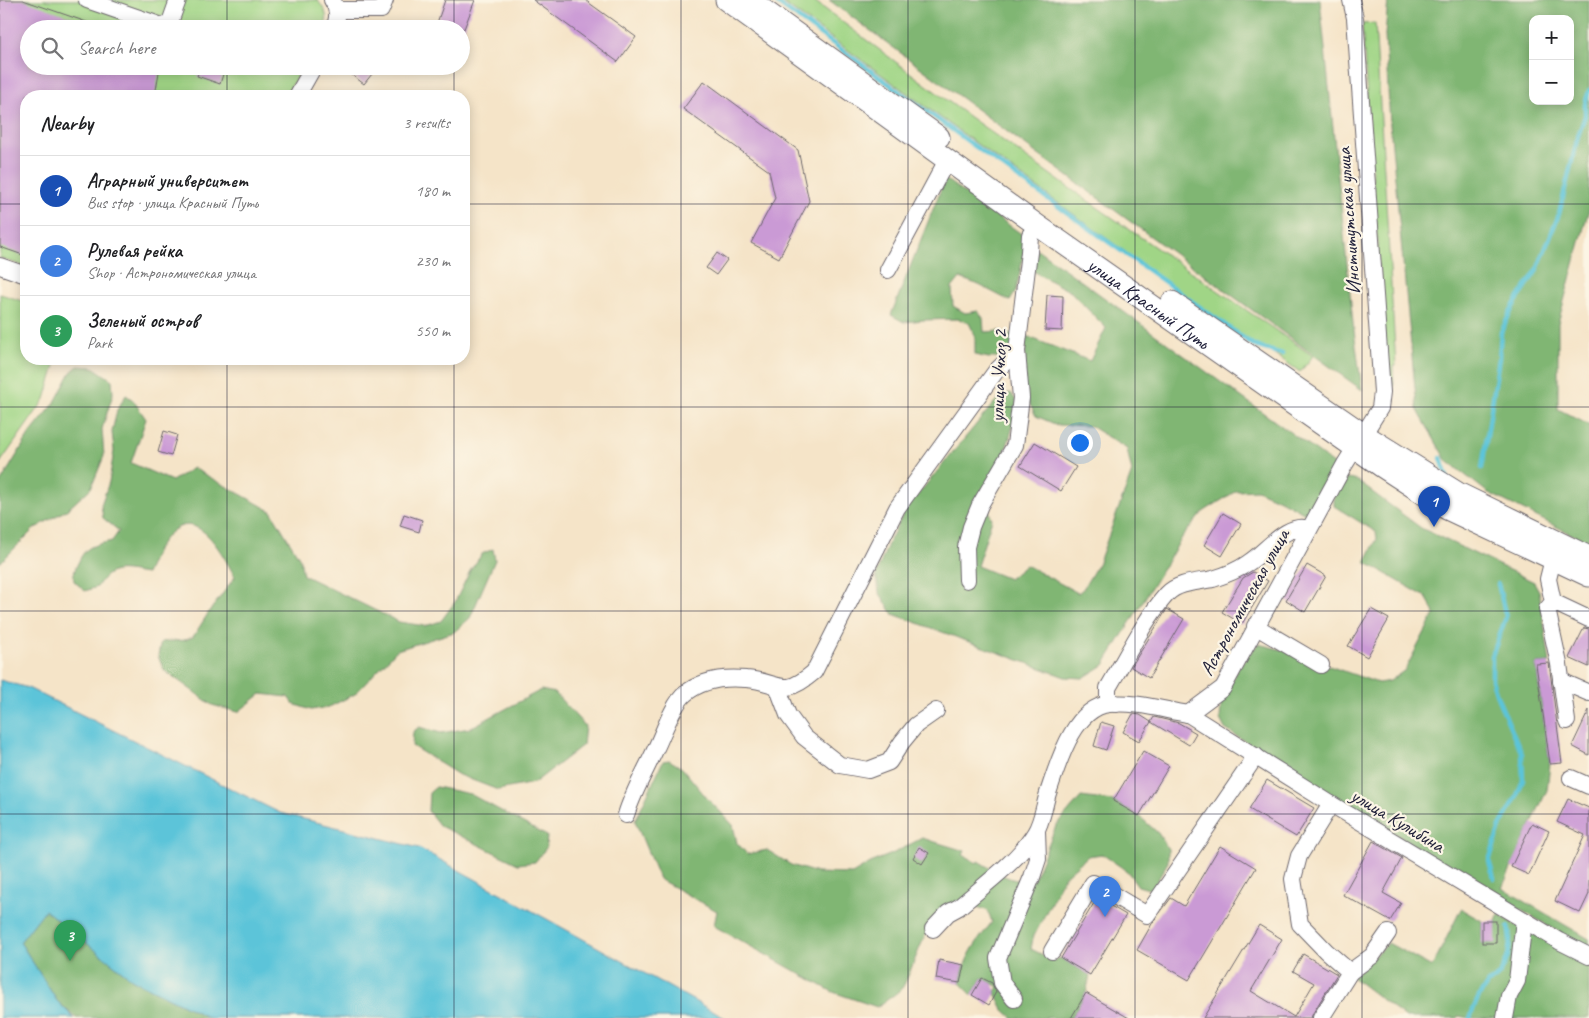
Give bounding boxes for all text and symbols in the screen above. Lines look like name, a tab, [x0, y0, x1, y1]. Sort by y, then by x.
map controls	[1529, 15, 1574, 105]
button: +	[1529, 15, 1574, 60]
search box	[20, 20, 470, 75]
icon: search	[38, 34, 66, 62]
text: Search here	[78, 36, 155, 60]
button: −	[1529, 60, 1574, 105]
text: Nearby	[40, 110, 93, 136]
text: 3 results	[403, 113, 450, 133]
street label: Институтская улица	[1331, 145, 1366, 295]
text: Аграрный университет	[87, 169, 248, 193]
text: 1	[52, 181, 60, 201]
text: 180 m	[416, 181, 450, 201]
text: Bus stop · улица Красный Путь	[87, 193, 258, 213]
text: Рулевая рейка	[87, 239, 182, 263]
text: 2	[52, 251, 60, 271]
text: 230 m	[416, 251, 450, 271]
street label: улица Красный Путь	[1082, 252, 1215, 356]
text: Shop · Астрономическая улица	[87, 263, 256, 283]
text: Зеленый остров	[87, 309, 198, 333]
text: 3	[52, 321, 60, 341]
text: 550 m	[416, 321, 450, 341]
street label: улица Учхоз 2	[984, 327, 1013, 424]
text: Park	[87, 333, 112, 353]
your location	[1067, 430, 1093, 456]
pin: 1	[1418, 486, 1450, 527]
street label: Астрономическая улица	[1194, 523, 1296, 680]
street label: улица Кулибина	[1346, 782, 1450, 859]
pin: 2	[1089, 876, 1121, 917]
pin: 3	[54, 920, 86, 961]

